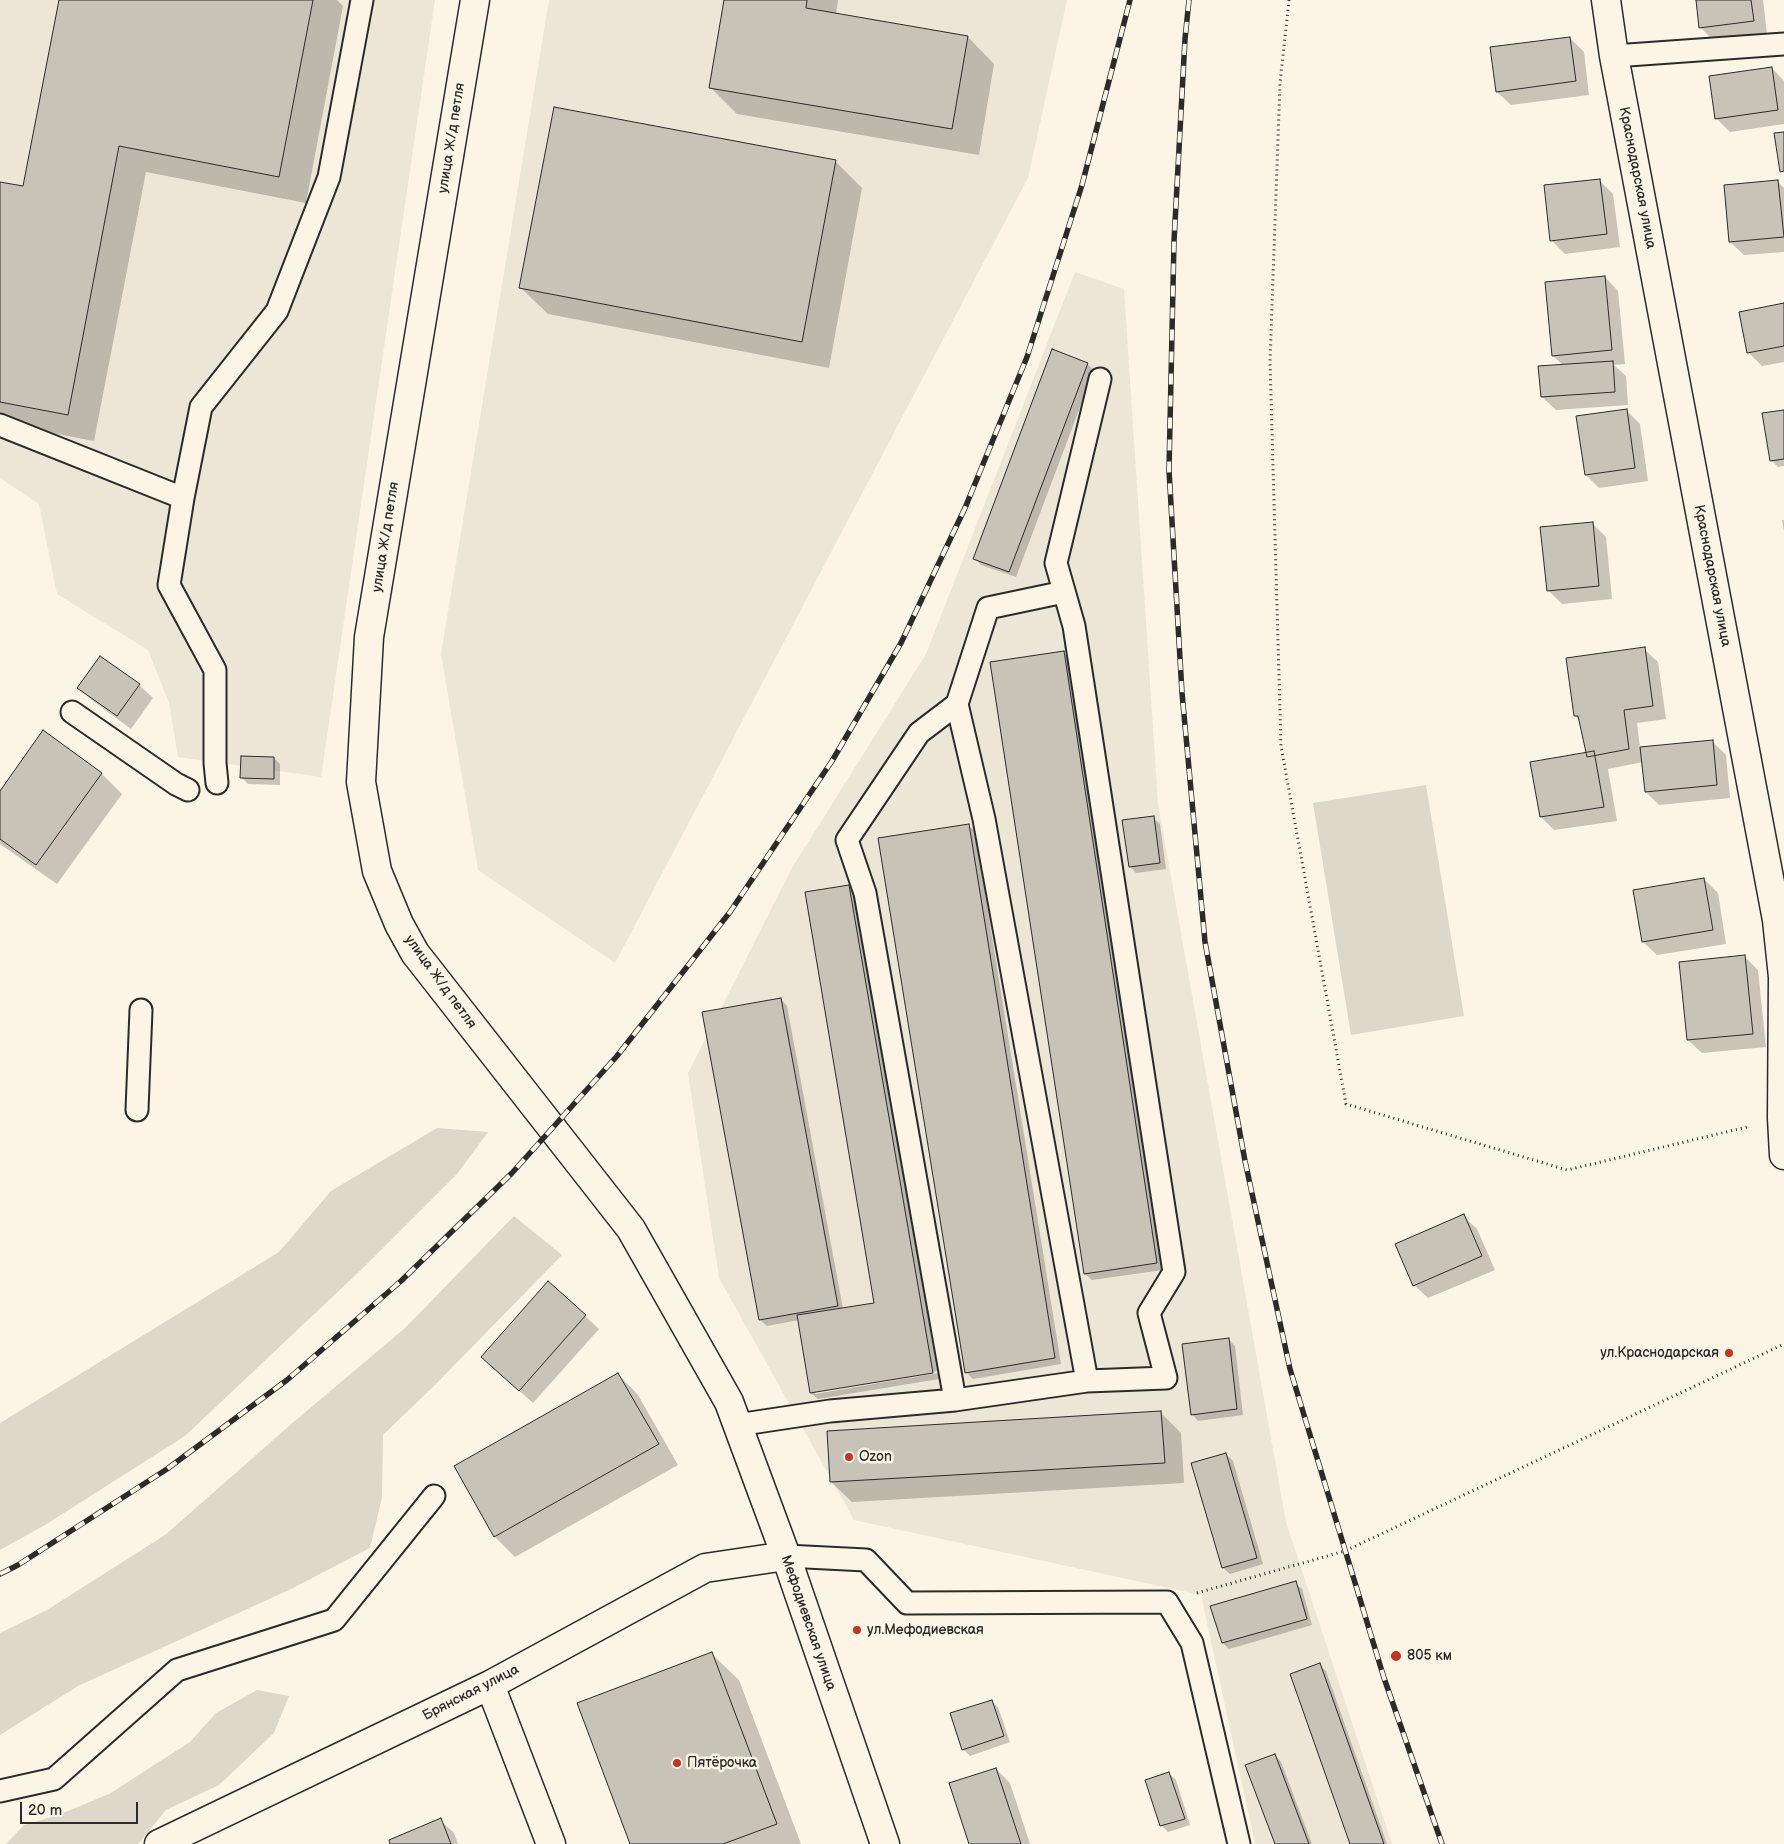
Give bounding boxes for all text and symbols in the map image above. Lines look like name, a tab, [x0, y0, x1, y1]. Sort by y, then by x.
street label: улица Ж/д петля	[435, 82, 469, 194]
street label: Краснодарская улица	[1615, 106, 1659, 250]
street label: улица Ж/д петля	[369, 481, 403, 593]
street label: Краснодарская улица	[1690, 504, 1734, 648]
street label: улица Ж/д петля	[400, 932, 480, 1032]
place label: ул.Краснодарская	[1600, 1345, 1719, 1361]
marker: ул.Краснодарская	[1723, 1347, 1735, 1359]
place label: Ozon	[859, 1449, 892, 1465]
marker: Ozon	[843, 1451, 855, 1463]
street label: Мефодиевская улица	[777, 1553, 839, 1693]
place label: ул.Мефодиевская	[867, 1622, 984, 1638]
marker: ул.Мефодиевская	[851, 1624, 863, 1636]
place label: 805 км	[1407, 1648, 1452, 1664]
marker: 805 км	[1389, 1649, 1403, 1663]
street label: Брянская улица	[420, 1661, 522, 1725]
place label: Пятёрочка	[687, 1755, 757, 1771]
marker: Пятёрочка	[671, 1757, 683, 1769]
scale bar	[22, 1792, 140, 1824]
text: 20 m	[28, 1801, 62, 1820]

